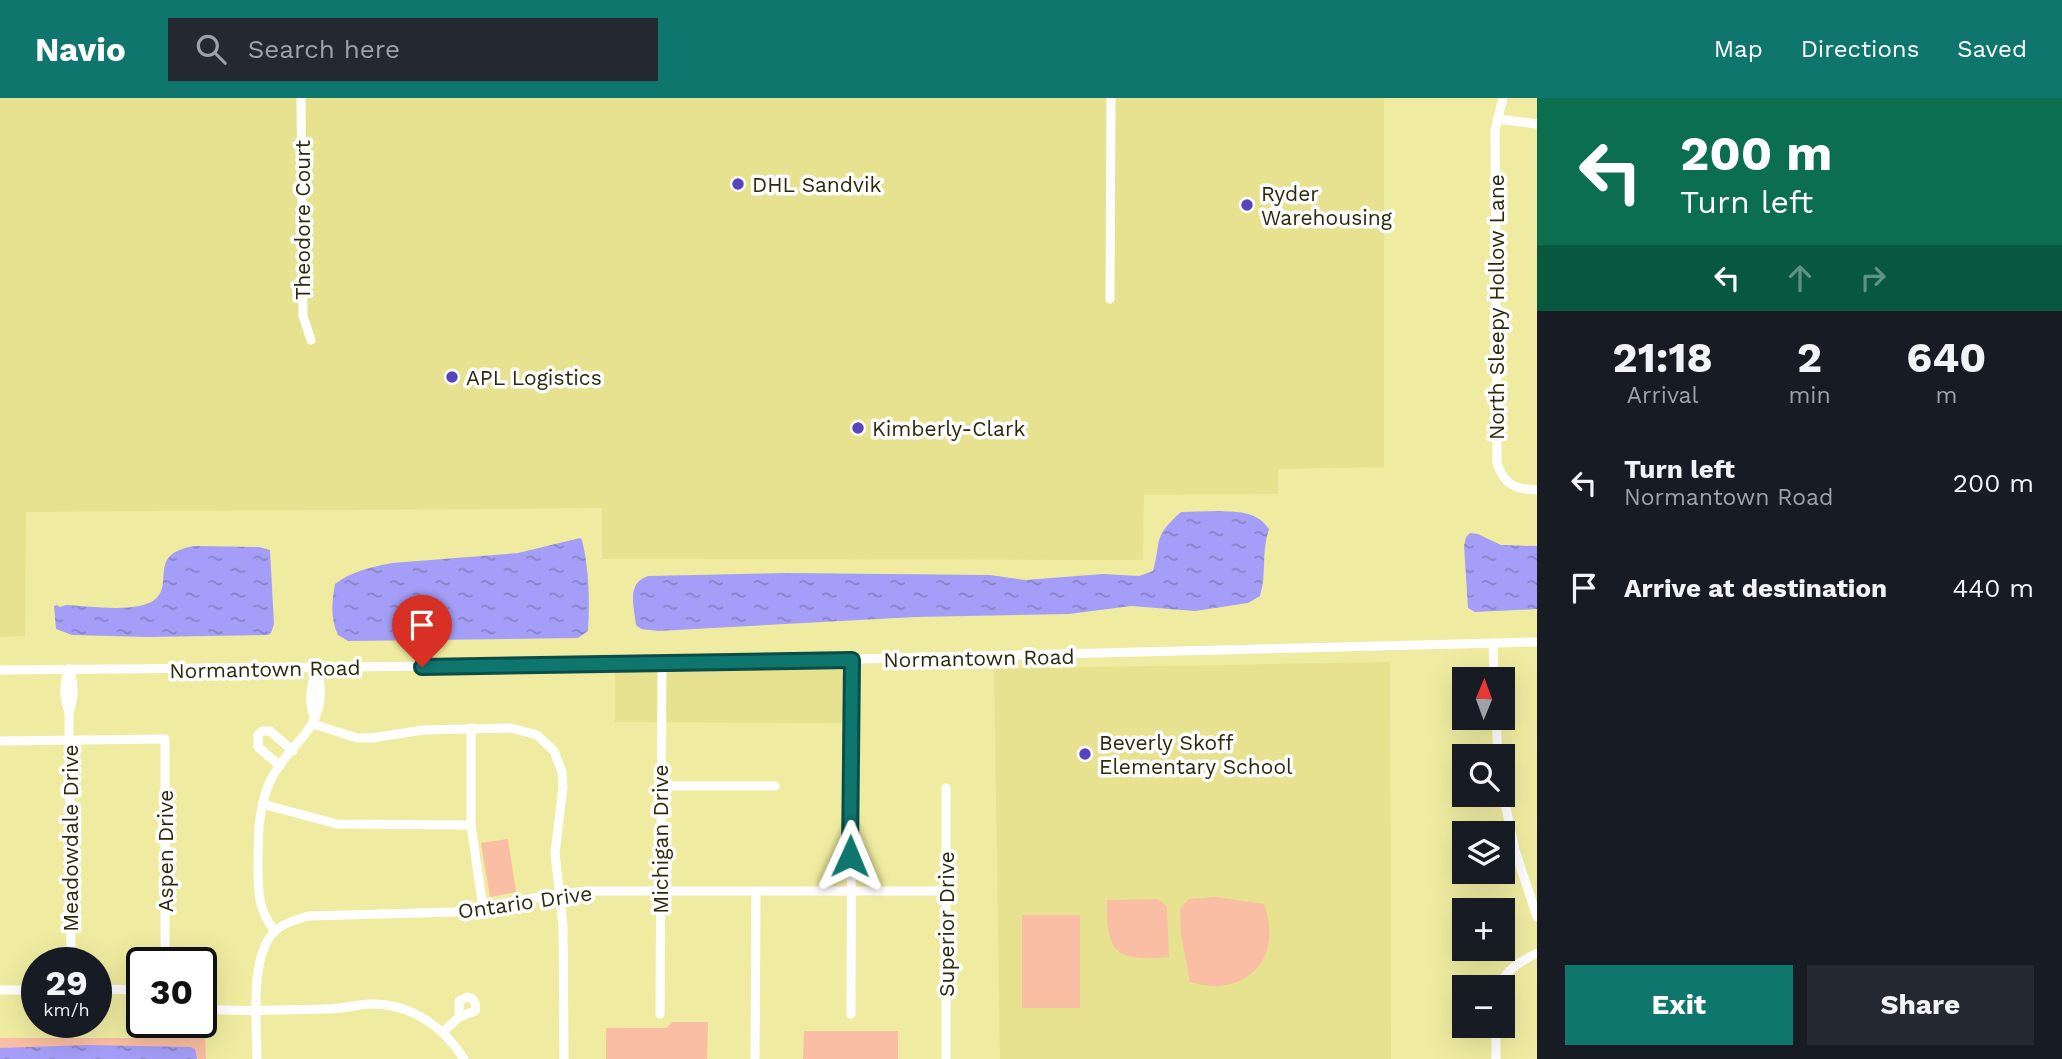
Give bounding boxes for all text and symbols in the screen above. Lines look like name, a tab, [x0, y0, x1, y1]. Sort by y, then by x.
search box	[168, 18, 658, 81]
text: Navio	[35, 30, 126, 69]
icon: search	[192, 30, 230, 68]
text: Search here	[248, 34, 400, 64]
text: Map	[1714, 35, 1763, 63]
text: Directions	[1801, 35, 1919, 63]
text: Saved	[1957, 35, 2027, 63]
text: 200 m	[1680, 124, 1832, 182]
icon: left	[1565, 126, 1656, 217]
street label: Theodore Court	[290, 140, 315, 300]
place label: DHL Sandvik	[752, 172, 882, 197]
street label: North Sleepy Hollow Lane	[1484, 174, 1509, 440]
marker: DHL Sandvik	[730, 176, 746, 192]
place label: Ryder Warehousing	[1261, 181, 1393, 230]
text: Turn left	[1680, 183, 1813, 221]
marker: Ryder Warehousing	[1239, 197, 1255, 213]
icon: left	[1708, 259, 1746, 297]
icon: ahead	[1781, 259, 1819, 297]
icon: right	[1854, 259, 1892, 297]
text: 21:18	[1613, 333, 1713, 382]
text: 2	[1797, 333, 1822, 382]
text: 640	[1906, 333, 1986, 382]
place label: APL Logistics	[466, 365, 602, 390]
marker: APL Logistics	[444, 369, 460, 385]
text: Arrival	[1627, 382, 1699, 409]
text: min	[1788, 382, 1831, 409]
text: m	[1935, 382, 1957, 409]
place label: Kimberly-Clark	[872, 416, 1025, 441]
marker: Kimberly-Clark	[850, 420, 866, 436]
text: Turn left	[1624, 454, 1735, 484]
icon: left	[1565, 464, 1603, 502]
text: 200 m	[1953, 468, 2034, 498]
text: Normantown Road	[1624, 484, 1833, 511]
icon: arrive	[1565, 569, 1603, 607]
text: Arrive at destination	[1624, 573, 1887, 603]
text: 440 m	[1952, 573, 2034, 603]
pin	[392, 595, 452, 667]
icon: arrive	[403, 606, 441, 644]
street label: Normantown Road	[883, 644, 1075, 672]
street label: Normantown Road	[169, 655, 361, 683]
north arrow	[1452, 667, 1516, 730]
map controls	[1452, 667, 1515, 1038]
place label: Beverly Skoff Elementary School	[1099, 730, 1293, 779]
street label: Meadowdale Drive	[58, 744, 83, 932]
button: search	[1452, 744, 1515, 807]
marker: Beverly Skoff Elementary School	[1077, 746, 1093, 762]
street label: Michigan Drive	[648, 764, 673, 914]
street label: Aspen Drive	[153, 790, 178, 912]
position arrow	[813, 819, 887, 893]
button: layers	[1452, 821, 1515, 884]
street label: Superior Drive	[934, 851, 959, 997]
street label: Ontario Drive	[456, 880, 594, 924]
button: +	[1452, 898, 1515, 961]
speed limit sign: 30	[126, 947, 217, 1038]
text: 29	[45, 962, 88, 1004]
button: Exit	[1565, 965, 1793, 1045]
button: Share	[1807, 965, 2034, 1045]
button: −	[1452, 975, 1515, 1038]
text: km/h	[43, 999, 90, 1020]

